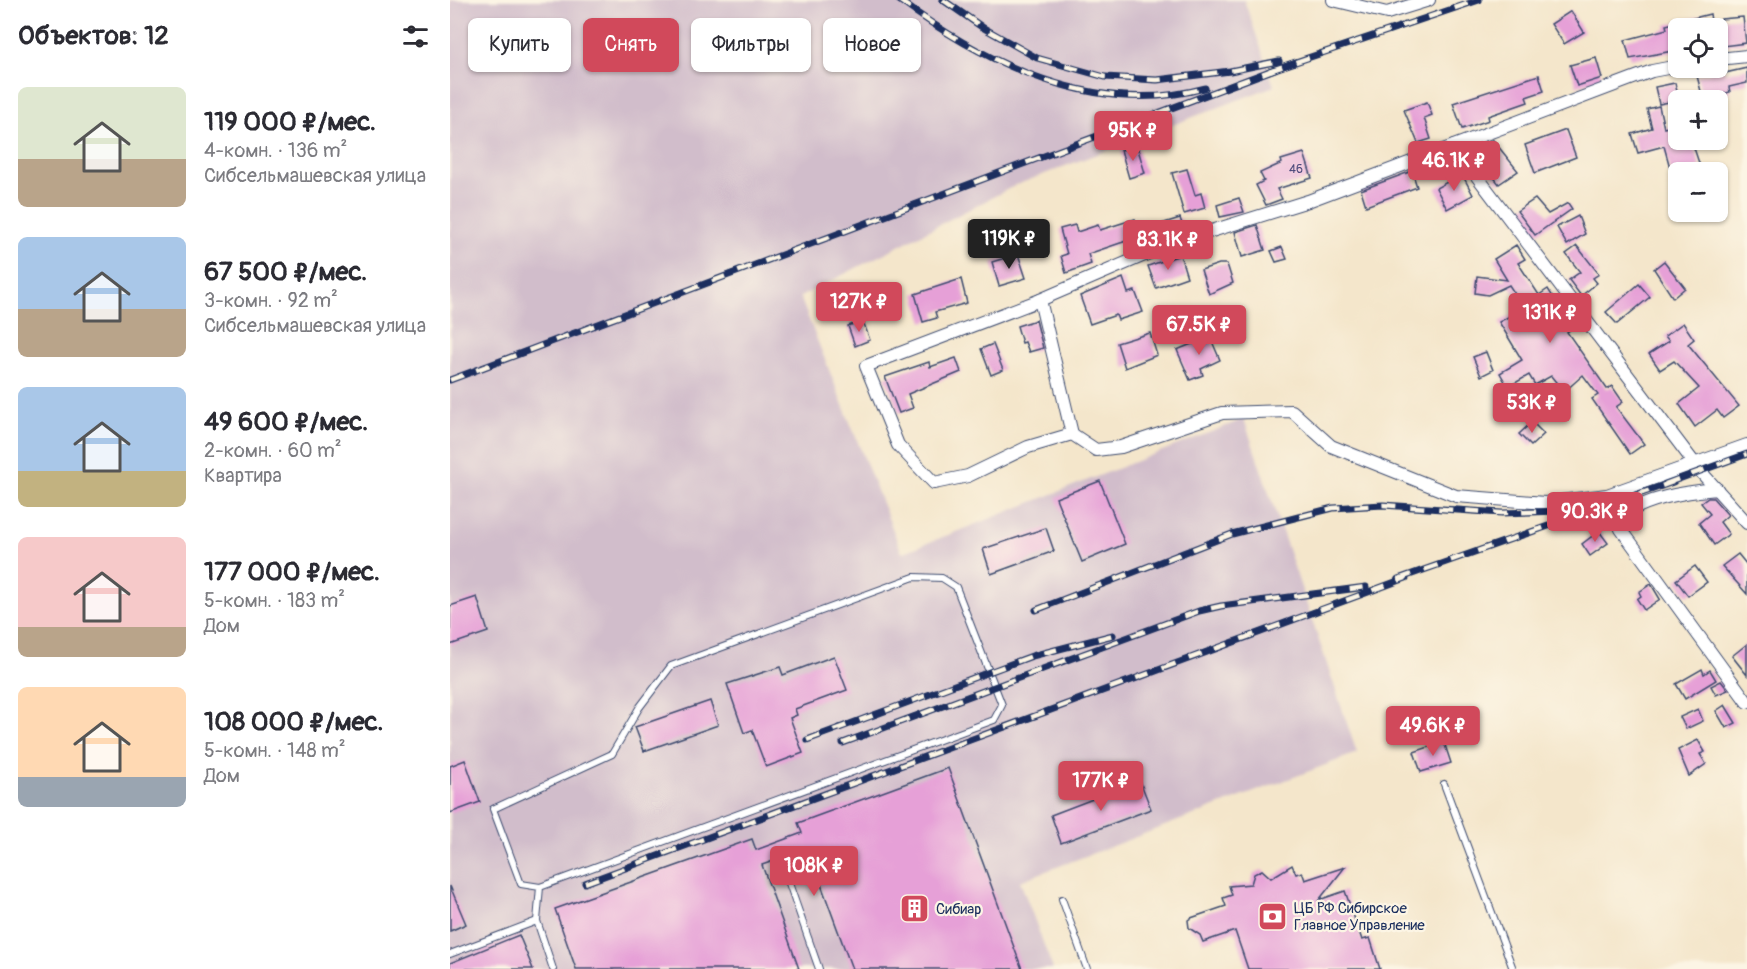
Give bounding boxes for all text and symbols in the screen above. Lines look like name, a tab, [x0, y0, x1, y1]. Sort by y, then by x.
chip: Купить	[468, 18, 571, 72]
chip: Снять	[583, 18, 679, 72]
chip: Фильтры	[691, 18, 811, 72]
chip: Новое	[823, 18, 921, 72]
map controls	[1668, 18, 1728, 222]
button: locate	[1668, 18, 1728, 78]
text: Объектов: 12	[18, 20, 169, 52]
icon: filters	[399, 20, 432, 53]
button: +	[1668, 90, 1728, 150]
text: 119 000 ₽/мес.	[204, 106, 376, 138]
icon: home	[66, 111, 138, 183]
pin: 95K ₽	[1091, 111, 1175, 162]
text: 95K ₽	[1108, 118, 1158, 143]
text: 4-комн. · 136 m²	[204, 138, 347, 163]
pin: 46.1K ₽	[1399, 141, 1509, 192]
text: 46.1K ₽	[1422, 148, 1486, 173]
house number: 46	[1289, 162, 1303, 177]
button: −	[1668, 162, 1728, 222]
text: Сибсельмашевская улица	[204, 163, 426, 188]
pin: 119K ₽	[960, 219, 1058, 270]
pin: 83.1K ₽	[1113, 220, 1223, 271]
text: 119K ₽	[982, 226, 1036, 251]
text: 83.1K ₽	[1137, 227, 1199, 252]
text: 67 500 ₽/мес.	[204, 256, 367, 288]
icon: home	[66, 261, 138, 333]
pin: 127K ₽	[810, 282, 908, 333]
text: 3-комн. · 92 m²	[204, 288, 338, 313]
text: 127K ₽	[830, 289, 888, 314]
pin: 131K ₽	[1501, 293, 1599, 344]
text: 131K ₽	[1522, 300, 1578, 325]
pin: 67.5K ₽	[1144, 305, 1254, 356]
text: 67.5K ₽	[1166, 312, 1232, 337]
text: Сибсельмашевская улица	[204, 313, 426, 338]
pin: 53K ₽	[1490, 383, 1574, 434]
text: 53K ₽	[1507, 390, 1557, 415]
text: 49 600 ₽/мес.	[204, 406, 368, 438]
icon: home	[66, 411, 138, 483]
text: 2-комн. · 60 m²	[204, 438, 342, 463]
text: Квартира	[204, 463, 282, 488]
pin: 90.3K ₽	[1540, 492, 1650, 543]
text: 90.3K ₽	[1561, 499, 1629, 524]
text: 177 000 ₽/мес.	[204, 556, 380, 588]
icon: home	[66, 561, 138, 633]
text: 5-комн. · 183 m²	[204, 588, 345, 613]
text: Дом	[204, 613, 240, 638]
text: 108 000 ₽/мес.	[204, 706, 383, 738]
pin: 49.6K ₽	[1378, 706, 1488, 757]
icon: home	[66, 711, 138, 783]
text: 49.6K ₽	[1400, 713, 1466, 738]
text: 5-комн. · 148 m²	[204, 738, 346, 763]
pin: 177K ₽	[1052, 761, 1150, 812]
text: Дом	[204, 763, 240, 788]
text: 177K ₽	[1072, 768, 1130, 793]
pin: 108K ₽	[765, 846, 863, 897]
text: 108K ₽	[784, 853, 844, 878]
building icon: Сибиар	[899, 893, 931, 925]
place label: ЦБ РФ Сибирское Главное Управление	[1294, 899, 1425, 935]
place label: Сибиар	[936, 900, 981, 919]
bank icon: ЦБ РФ Сибирское Главное Управление	[1257, 901, 1289, 933]

